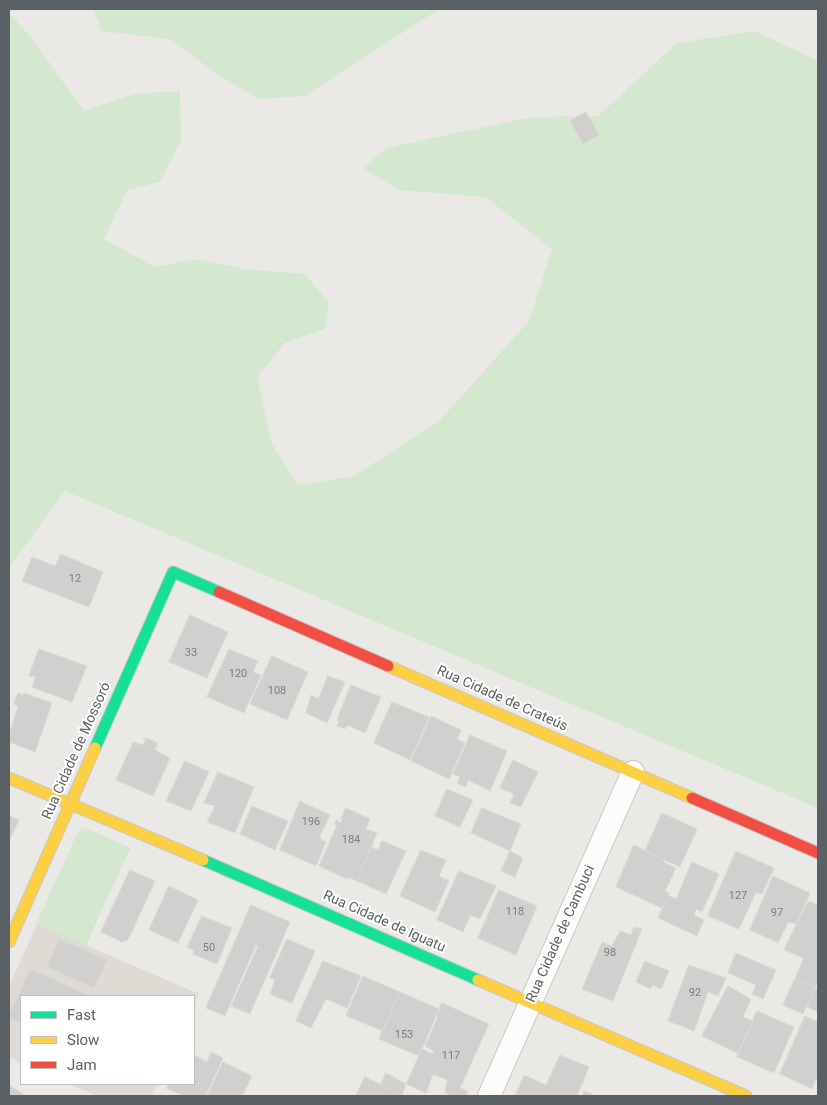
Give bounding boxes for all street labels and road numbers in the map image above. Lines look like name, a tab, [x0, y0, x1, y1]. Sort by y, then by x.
street label: Rua Cidade de Crateús	[434, 663, 570, 735]
street label: Rua Cidade de Mossoró	[39, 680, 115, 822]
street label: Rua Cidade de Cambuci	[523, 863, 599, 1005]
street label: Rua Cidade de Iguatu	[320, 887, 448, 957]

